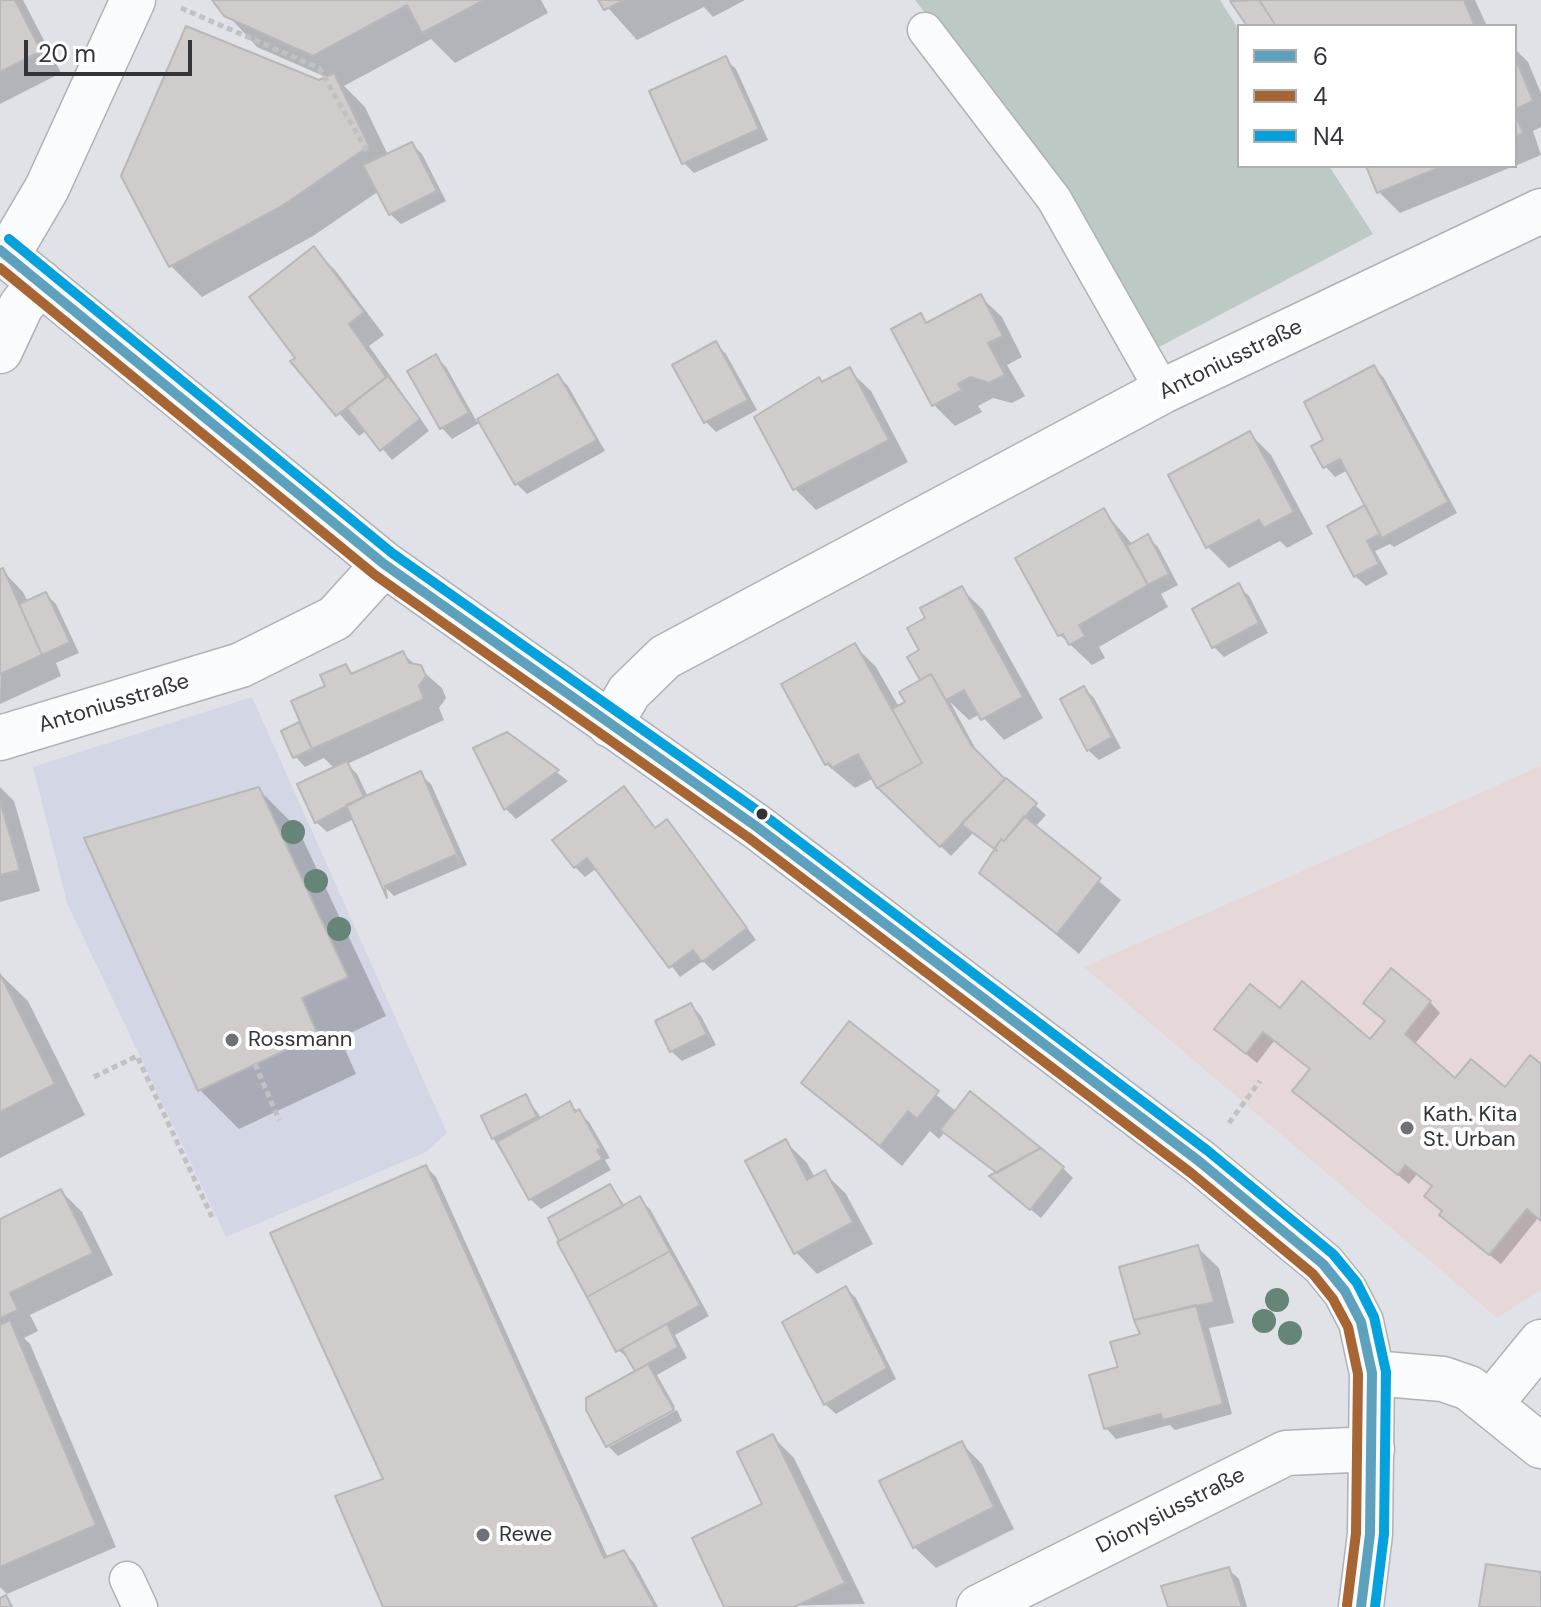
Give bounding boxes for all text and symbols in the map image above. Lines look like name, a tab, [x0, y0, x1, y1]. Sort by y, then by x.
scale bar	[28, 24, 196, 74]
legend	[1237, 24, 1517, 168]
text: 20 m	[38, 38, 96, 69]
text: 6	[1313, 41, 1328, 72]
text: 4	[1313, 81, 1328, 112]
text: N4	[1313, 121, 1344, 152]
street label: Antoniusstraße	[1155, 314, 1307, 406]
street label: Antoniusstraße	[35, 669, 193, 739]
unlabelled marker	[754, 806, 770, 822]
place label: Rossmann	[248, 1027, 352, 1053]
marker: Rossmann	[223, 1031, 241, 1049]
place label: Kath. Kita St. Urban	[1423, 1102, 1517, 1154]
marker: Kath. Kita St. Urban	[1398, 1119, 1416, 1137]
street label: Dionysiusstraße	[1092, 1462, 1250, 1560]
place label: Rewe	[499, 1522, 552, 1548]
marker: Rewe	[474, 1526, 492, 1544]

